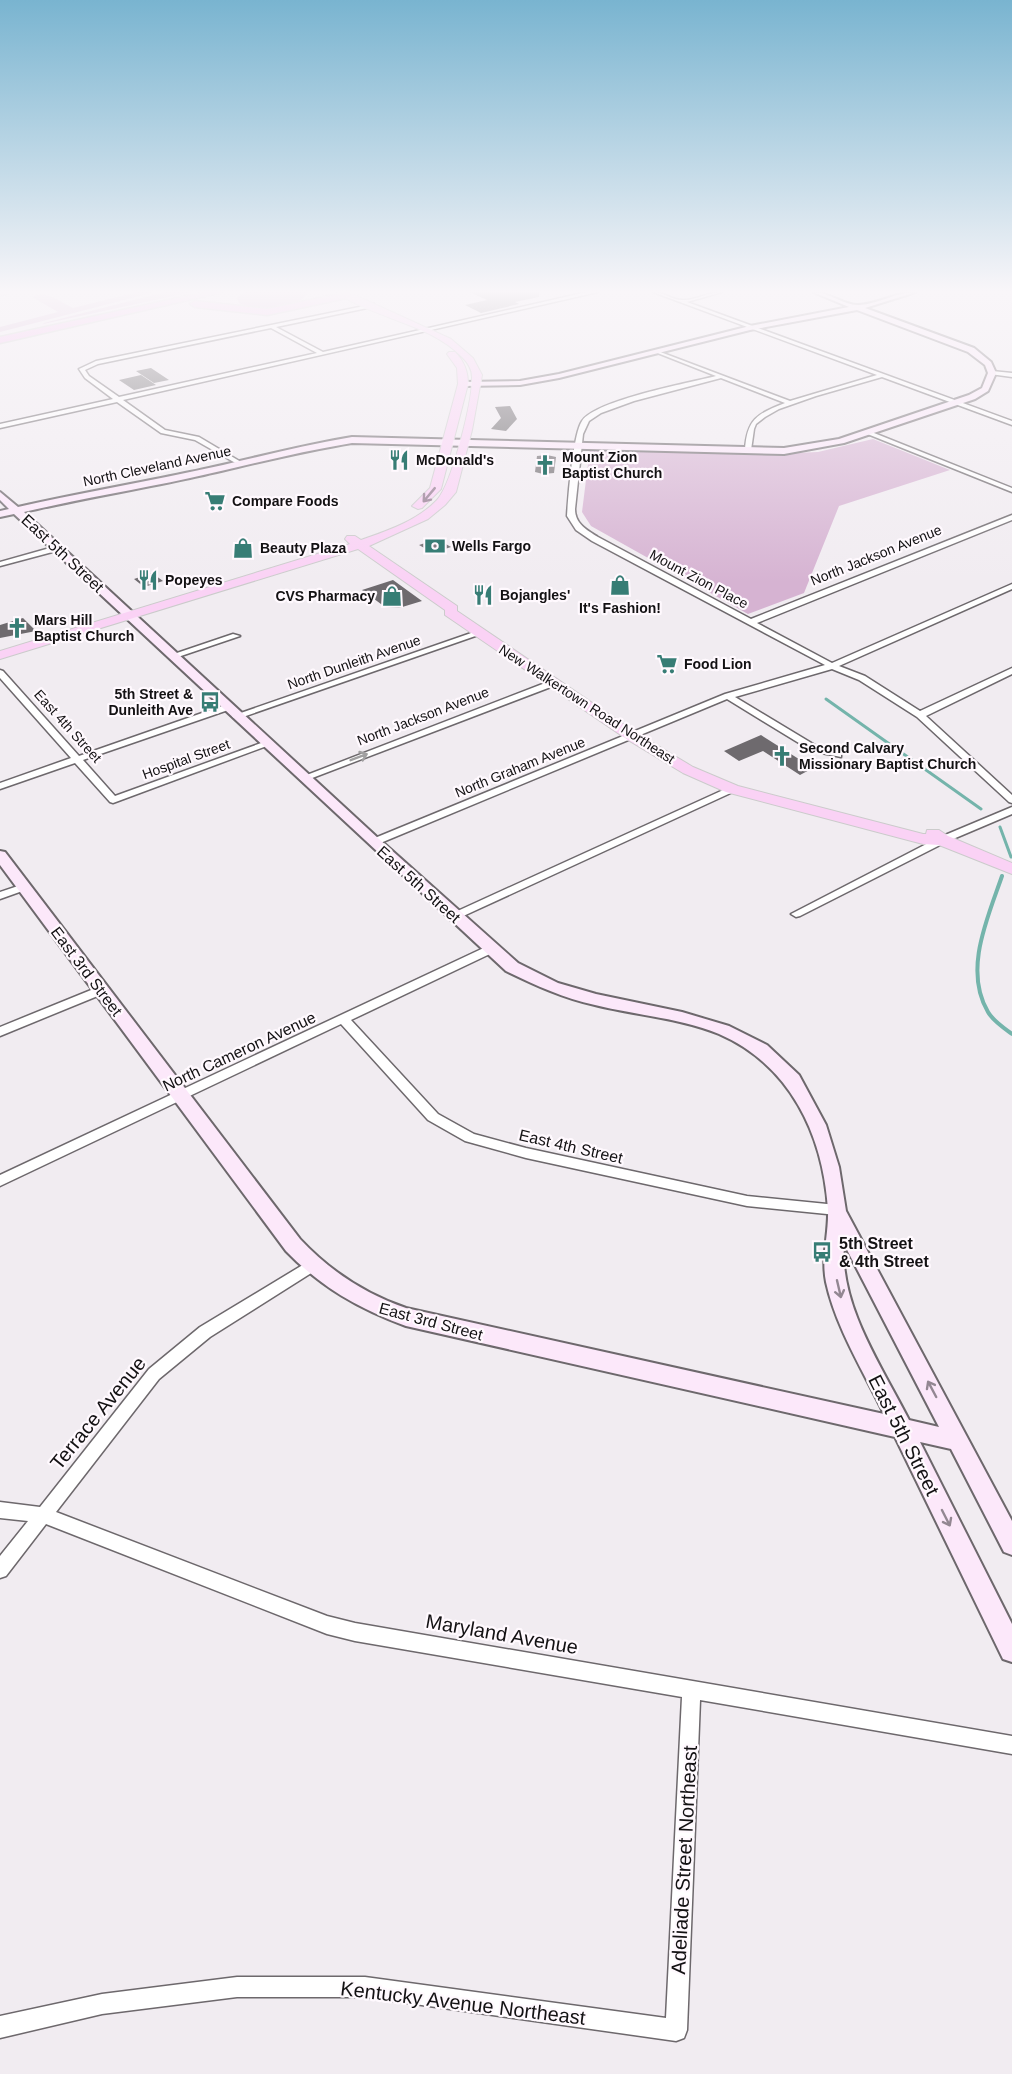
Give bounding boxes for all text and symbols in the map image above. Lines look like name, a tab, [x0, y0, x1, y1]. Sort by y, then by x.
street label: North Cleveland Avenue	[82, 442, 233, 489]
restaurant icon: McDonald's	[387, 448, 411, 472]
place label: Mount Zion Baptist Church	[562, 449, 662, 481]
place label: McDonald's	[416, 452, 494, 468]
church icon: Mount Zion Baptist Church	[533, 453, 557, 477]
one-way arrow	[422, 487, 435, 503]
supermarket icon: Compare Foods	[203, 489, 227, 513]
place label: Compare Foods	[232, 493, 339, 509]
street label: East 5th Street	[18, 511, 108, 596]
street label: North Jackson Avenue	[808, 521, 944, 589]
bank icon: Wells Fargo	[423, 534, 447, 558]
shop icon: Beauty Plaza	[231, 536, 255, 560]
place label: Wells Fargo	[452, 538, 531, 554]
place label: Beauty Plaza	[260, 540, 347, 556]
street label: Mount Zion Place	[647, 546, 751, 612]
restaurant icon: Popeyes	[136, 568, 160, 592]
place label: Popeyes	[165, 572, 223, 588]
shop icon: It's Fashion!	[608, 573, 632, 597]
restaurant icon: Bojangles'	[471, 583, 495, 607]
shop icon: CVS Pharmacy	[380, 584, 404, 608]
place label: Bojangles'	[500, 587, 570, 603]
place label: CVS Pharmacy	[275, 588, 375, 604]
place label: It's Fashion!	[579, 600, 661, 616]
place label: Mars Hill Baptist Church	[34, 612, 134, 644]
church icon: Mars Hill Baptist Church	[5, 616, 29, 640]
street label: North Dunleith Avenue	[285, 632, 423, 692]
street label: New Walkertown Road Northeast	[496, 641, 678, 767]
supermarket icon: Food Lion	[655, 652, 679, 676]
place label: Food Lion	[684, 656, 752, 672]
street label: North Jackson Avenue	[355, 683, 491, 749]
street label: East 4th Street	[31, 686, 105, 766]
place label: 5th Street & Dunleith Ave	[108, 686, 193, 718]
bus stop icon: 5th Street & Dunleith Ave	[198, 690, 222, 714]
street label: North Graham Avenue	[453, 733, 588, 800]
street label: Hospital Street	[140, 736, 232, 782]
place label: Second Calvary Missionary Baptist Church	[799, 740, 976, 772]
church icon: Second Calvary Missionary Baptist Church	[770, 744, 794, 768]
one-way arrow	[349, 751, 368, 762]
street label: East 5th Street	[374, 843, 464, 926]
street label: East 3rd Street	[48, 924, 126, 1019]
street label: North Cameron Avenue	[160, 1008, 319, 1094]
street label: East 4th Street	[517, 1126, 625, 1167]
place label: 5th Street & 4th Street	[839, 1235, 929, 1270]
bus stop icon: 5th Street & 4th Street	[810, 1240, 834, 1264]
one-way arrow	[833, 1279, 845, 1298]
street label: East 3rd Street	[377, 1299, 485, 1344]
street label: Terrace Avenue	[46, 1352, 150, 1474]
street label: East 5th Street	[864, 1371, 944, 1499]
one-way arrow	[926, 1381, 938, 1398]
one-way arrow	[941, 1509, 952, 1527]
street label: Maryland Avenue	[424, 1610, 580, 1658]
street label: Adeliade Street Northeast	[667, 1745, 701, 1975]
street label: Kentucky Avenue Northeast	[339, 1977, 587, 2029]

